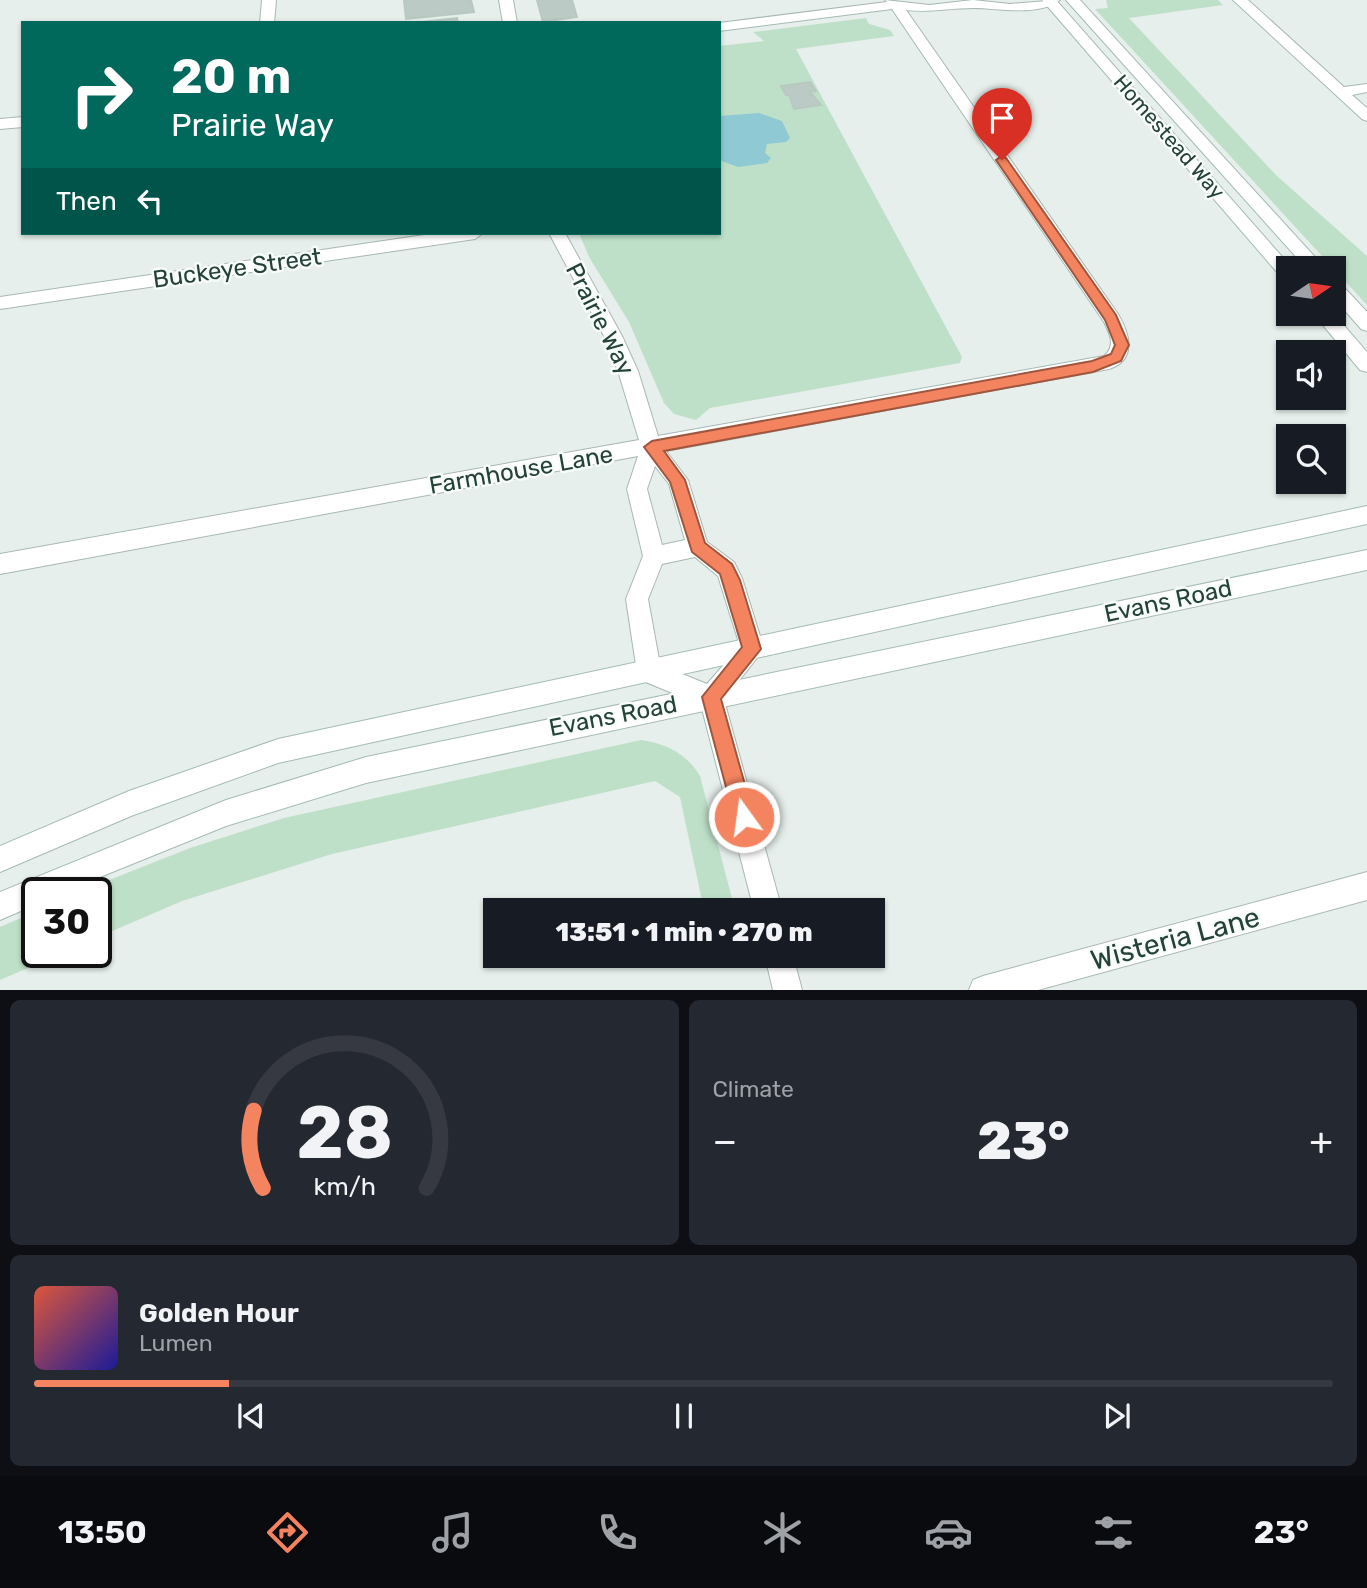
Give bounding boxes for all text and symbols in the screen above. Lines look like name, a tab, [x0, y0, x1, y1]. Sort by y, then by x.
text: 20 m	[171, 47, 292, 105]
icon: right	[56, 49, 147, 140]
street label: Homestead Way	[1109, 69, 1230, 204]
pin	[972, 88, 1032, 160]
icon: arrive	[983, 99, 1021, 137]
text: Prairie Way	[171, 106, 334, 144]
icon: left	[131, 182, 169, 220]
text: Then	[56, 186, 117, 217]
street label: Buckeye Street	[151, 242, 323, 294]
north arrow	[1276, 256, 1346, 326]
map controls	[1276, 256, 1346, 494]
street label: Prairie Way	[560, 258, 640, 380]
button: sound	[1276, 340, 1346, 410]
button: search	[1276, 424, 1346, 494]
street label: Farmhouse Lane	[427, 440, 615, 500]
street label: Evans Road	[1102, 574, 1234, 628]
street label: Evans Road	[547, 690, 679, 742]
position arrow	[707, 780, 781, 854]
speed limit sign: 30	[21, 877, 112, 968]
street label: Wisteria Lane	[1087, 900, 1263, 977]
text: 13:51 · 1 min · 270 m	[555, 917, 813, 948]
text: Climate	[713, 1075, 794, 1103]
text: 28	[296, 1091, 393, 1177]
text: 23°	[977, 1110, 1070, 1172]
text: −	[713, 1118, 737, 1164]
text: +	[1309, 1118, 1333, 1164]
text: km/h	[313, 1172, 375, 1201]
text: Golden Hour	[139, 1298, 299, 1329]
text: Lumen	[139, 1329, 213, 1357]
icon: previous	[232, 1397, 270, 1435]
icon: pause	[665, 1397, 703, 1435]
icon: next	[1098, 1397, 1136, 1435]
icon: directions	[263, 1508, 312, 1557]
icon: music	[428, 1508, 477, 1557]
icon: phone	[593, 1508, 642, 1557]
icon: climate	[758, 1508, 807, 1557]
icon: car	[924, 1508, 973, 1557]
icon: filters	[1089, 1508, 1138, 1557]
text: 13:50	[58, 1513, 147, 1551]
text: 23°	[1254, 1513, 1309, 1551]

